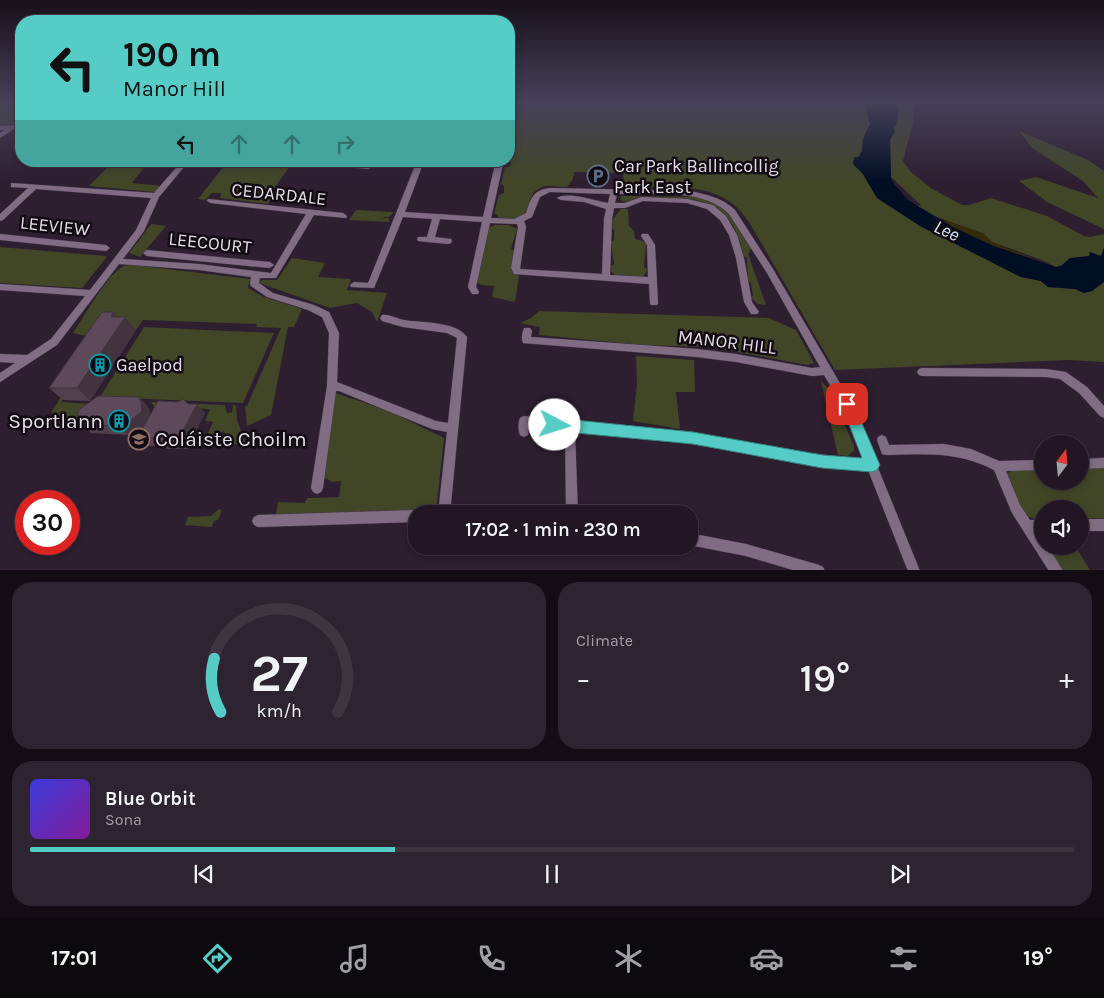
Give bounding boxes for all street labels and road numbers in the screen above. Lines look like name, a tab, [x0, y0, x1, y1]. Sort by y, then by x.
street label: CEDARDALE	[231, 178, 327, 210]
street label: LEEVIEW	[19, 211, 91, 241]
street label: LEECOURT	[168, 228, 252, 258]
street label: MANOR HILL	[677, 325, 778, 359]

